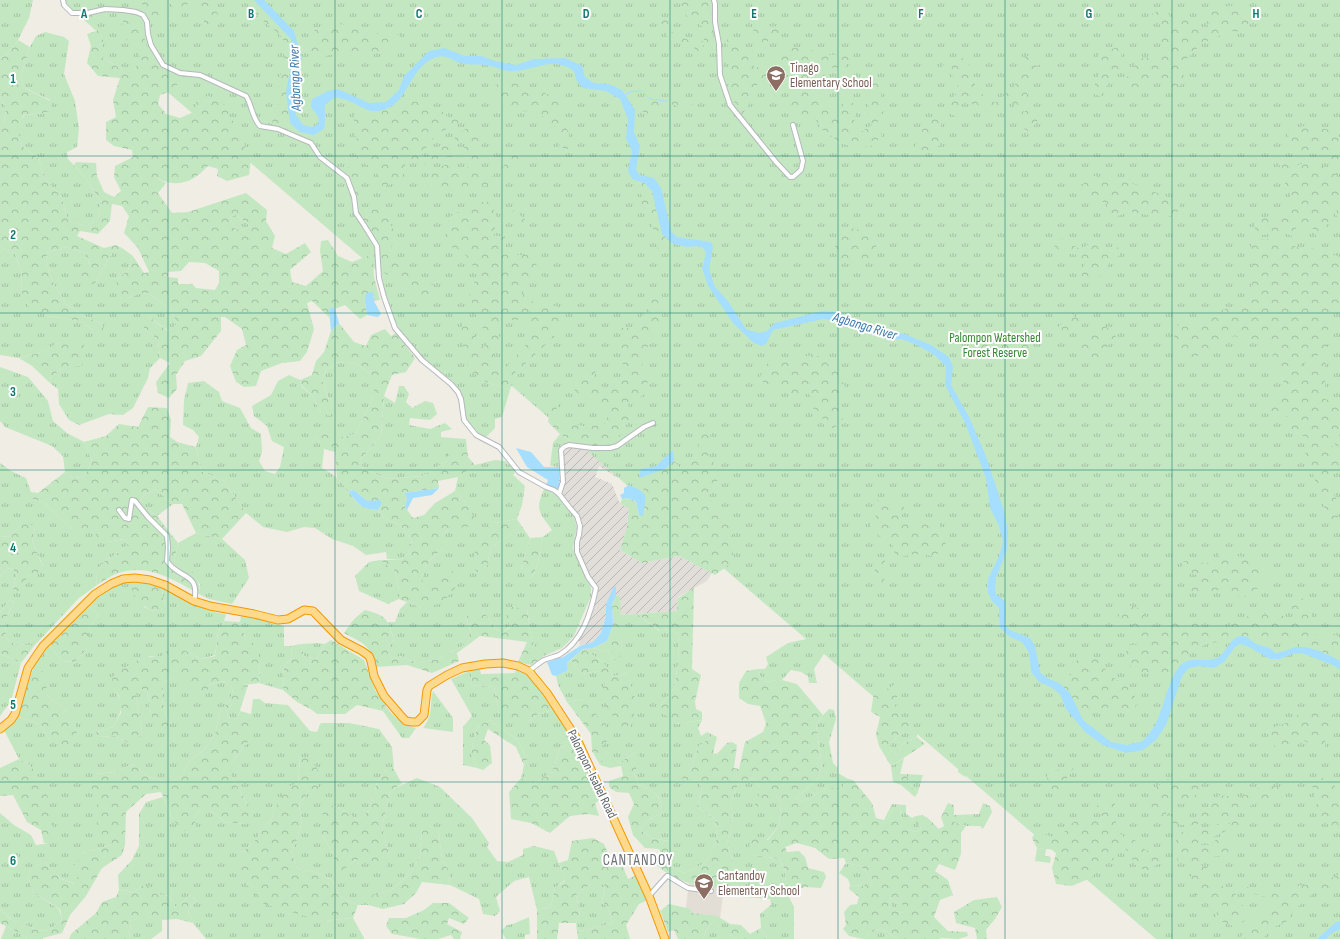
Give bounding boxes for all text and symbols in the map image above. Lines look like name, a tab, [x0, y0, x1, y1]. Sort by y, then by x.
text: A	[80, 6, 88, 22]
text: B	[248, 6, 254, 22]
text: C	[416, 6, 423, 22]
text: D	[583, 6, 590, 22]
text: E	[751, 6, 757, 22]
text: F	[918, 6, 924, 22]
text: G	[1086, 6, 1093, 22]
text: H	[1253, 6, 1260, 22]
water label: Agbanga River	[285, 44, 305, 112]
place label: Tinago Elementary School	[790, 60, 872, 91]
school or university icon: Tinago Elementary School	[765, 64, 787, 92]
text: 1	[10, 71, 16, 87]
text: 2	[10, 227, 16, 243]
water label: Agbanga River	[830, 308, 900, 344]
park label: Palompon Watershed Forest Reserve	[949, 330, 1041, 361]
text: 3	[10, 384, 16, 400]
text: 4	[10, 540, 16, 556]
text: 5	[10, 697, 16, 713]
street label: Palompon-Isabel Road	[564, 727, 620, 821]
district label: CANTANDOY	[603, 851, 673, 870]
text: 6	[10, 853, 16, 869]
place label: Cantandoy Elementary School	[718, 868, 800, 899]
school or university icon: Cantandoy Elementary School	[693, 872, 715, 900]

